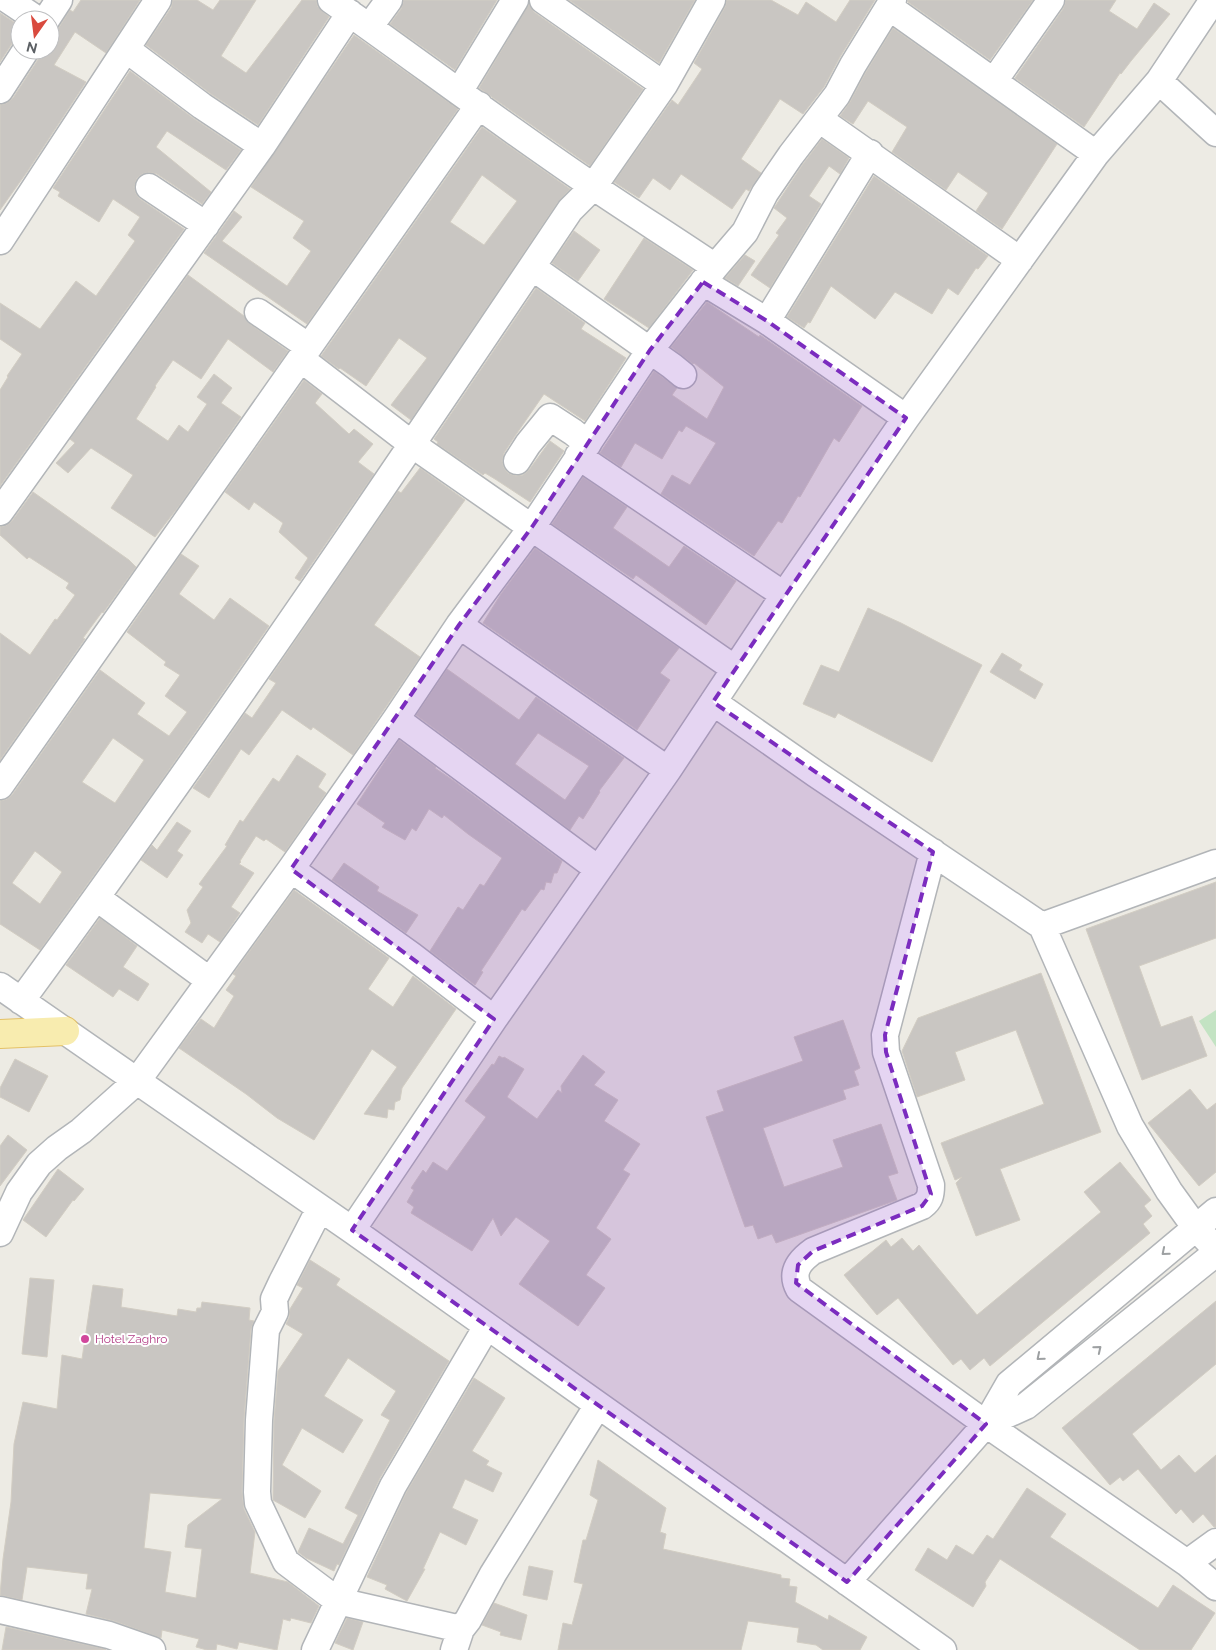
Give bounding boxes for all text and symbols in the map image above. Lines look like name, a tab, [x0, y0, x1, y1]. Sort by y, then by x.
north arrow	[10, 10, 60, 60]
text: N	[25, 39, 39, 57]
one-way arrow	[1161, 1247, 1170, 1256]
place label: Hotel Zaghro	[95, 1332, 167, 1346]
marker: Hotel Zaghro	[79, 1333, 91, 1345]
one-way arrow	[1092, 1346, 1101, 1354]
one-way arrow	[1037, 1352, 1046, 1361]

